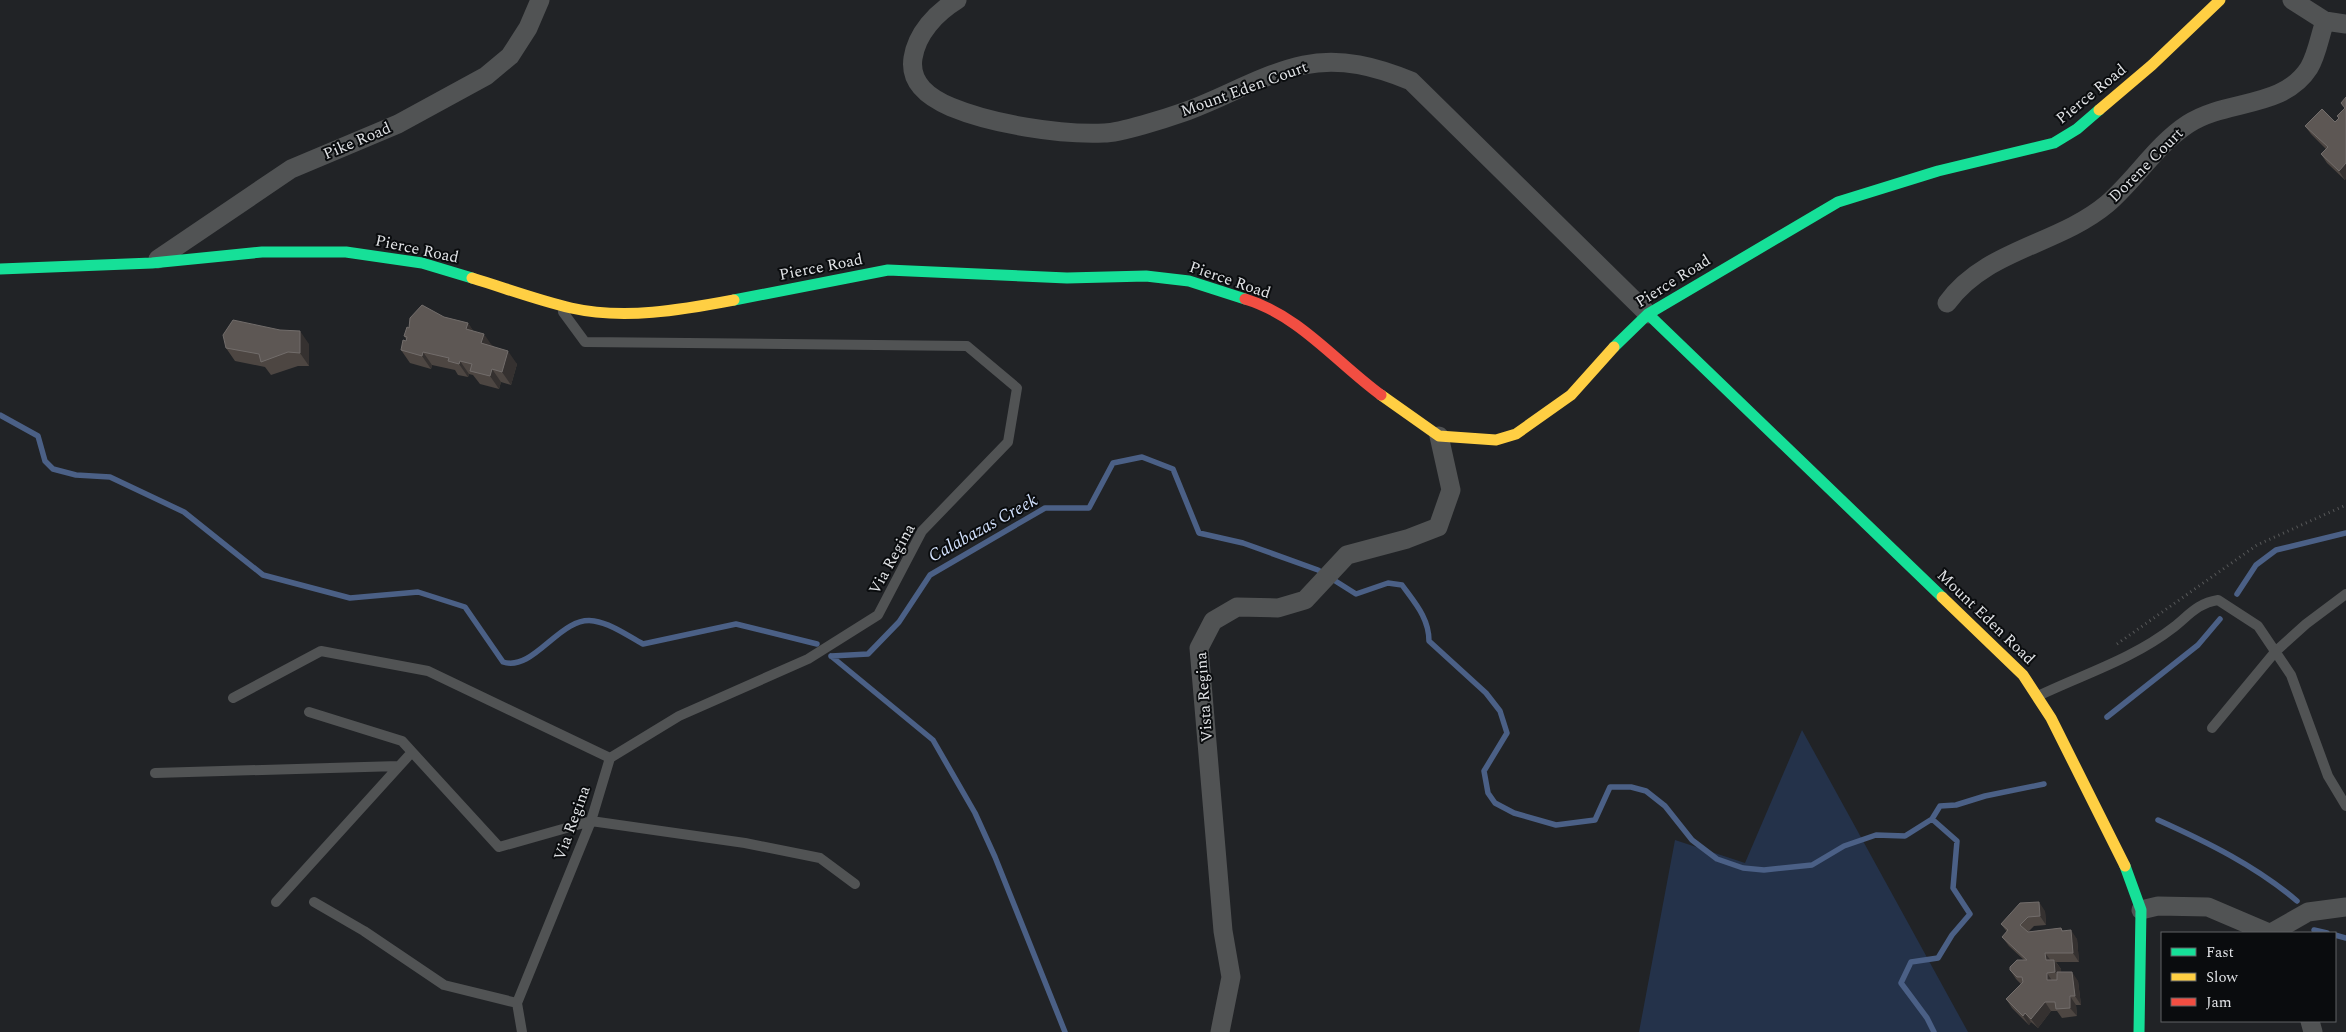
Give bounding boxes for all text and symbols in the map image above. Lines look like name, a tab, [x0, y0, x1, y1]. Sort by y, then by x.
street label: Mount Eden Court	[1177, 55, 1311, 123]
street label: Pierce Road	[2050, 58, 2132, 130]
street label: Pike Road	[319, 116, 395, 166]
street label: Dorene Court	[2103, 122, 2189, 208]
street label: Pierce Road	[373, 228, 461, 270]
street label: Pierce Road	[777, 247, 865, 287]
street label: Pierce Road	[1631, 248, 1715, 314]
street label: Pierce Road	[1186, 255, 1274, 305]
water label: Calabazas Creek	[923, 486, 1043, 569]
street label: Via Regina	[863, 519, 921, 599]
street label: Mount Eden Road	[1931, 564, 2041, 670]
street label: Vista Regina	[1189, 651, 1219, 743]
street label: Via Regina	[547, 782, 597, 864]
legend	[2161, 932, 2336, 1022]
text: Fast	[2206, 941, 2234, 964]
text: Slow	[2206, 966, 2238, 989]
text: Jam	[2206, 991, 2232, 1014]

